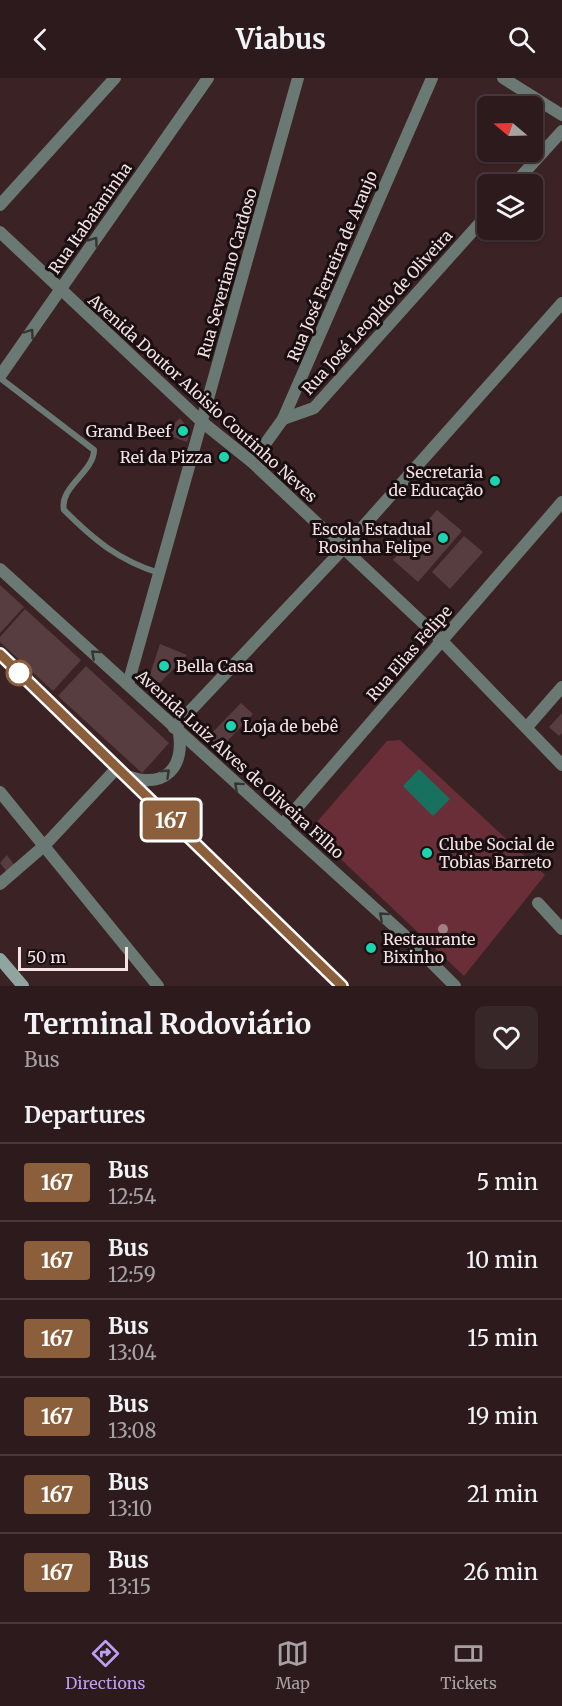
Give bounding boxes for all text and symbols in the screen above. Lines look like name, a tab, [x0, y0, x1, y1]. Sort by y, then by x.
text: Viabus	[236, 22, 326, 56]
icon: back	[24, 23, 57, 56]
icon: search	[505, 23, 538, 56]
north arrow	[477, 96, 543, 162]
map controls	[477, 96, 543, 240]
street label: Rua Itabaianinha	[44, 158, 136, 277]
street label: Rua José Ferreira de Araujo	[283, 168, 381, 364]
button: layers	[477, 174, 543, 240]
street label: Rua Severiano Cardoso	[193, 186, 261, 360]
street label: Rua José Leopldo de Oliveira	[298, 225, 457, 399]
one-way arrow	[87, 237, 98, 248]
street label: Avenida Doutor Aloisio Coutinho Neves	[84, 289, 322, 506]
one-way arrow	[23, 328, 34, 339]
place label: Grand Beef	[86, 421, 172, 441]
marker: Grand Beef	[176, 424, 190, 438]
place label: Rei da Pizza	[120, 447, 212, 467]
marker: Rei da Pizza	[217, 450, 231, 464]
place label: Secretaria de Educação	[389, 462, 483, 500]
marker: Secretaria de Educação	[488, 474, 502, 488]
place label: Escola Estadual Rosinha Felipe	[312, 519, 431, 557]
marker: Escola Estadual Rosinha Felipe	[436, 531, 450, 545]
street label: Rua Elias Felipe	[362, 601, 456, 705]
one-way arrow	[91, 650, 102, 661]
place label: Bella Casa	[176, 656, 254, 676]
marker: Bella Casa	[157, 659, 171, 673]
unlabelled marker	[6, 660, 32, 686]
street label: Avenida Luiz Alves de Oliveira Filho	[131, 665, 348, 863]
place label: Loja de bebê	[243, 716, 338, 736]
marker: Loja de bebê	[224, 719, 238, 733]
one-way arrow	[160, 769, 170, 780]
one-way arrow	[234, 782, 245, 793]
line badge: 167	[136, 800, 206, 840]
text: 167	[155, 807, 187, 834]
place label: Clube Social de Tobias Barreto	[439, 834, 554, 872]
marker: Clube Social de Tobias Barreto	[420, 846, 434, 860]
one-way arrow	[379, 912, 390, 923]
place label: Restaurante Bixinho	[383, 929, 475, 967]
marker: Restaurante Bixinho	[364, 941, 378, 955]
scale bar	[18, 944, 128, 971]
text: 50 m	[27, 947, 66, 967]
text: Terminal Rodoviário	[24, 1006, 311, 1042]
button: heart	[475, 1006, 538, 1069]
text: Bus	[24, 1047, 60, 1072]
text: Departures	[24, 1101, 146, 1129]
text: Bus	[108, 1156, 149, 1184]
text: 5 min	[476, 1168, 538, 1196]
text: 167	[41, 1169, 73, 1196]
text: 12:54	[108, 1184, 156, 1209]
text: Bus	[108, 1234, 149, 1262]
text: 10 min	[466, 1246, 538, 1274]
text: 167	[41, 1247, 73, 1274]
text: 12:59	[108, 1262, 156, 1287]
text: Bus	[108, 1312, 149, 1340]
text: 15 min	[467, 1324, 538, 1352]
text: 167	[41, 1325, 73, 1352]
text: 13:04	[108, 1340, 157, 1365]
text: Bus	[108, 1390, 149, 1418]
text: 19 min	[467, 1402, 538, 1430]
text: 167	[41, 1403, 73, 1430]
text: 13:08	[108, 1418, 156, 1443]
text: Bus	[108, 1468, 149, 1496]
text: 21 min	[467, 1480, 538, 1508]
text: 167	[41, 1481, 73, 1508]
text: 13:10	[108, 1496, 152, 1521]
text: Bus	[108, 1546, 149, 1574]
text: 26 min	[463, 1558, 538, 1586]
text: 167	[41, 1559, 73, 1586]
text: 13:15	[108, 1574, 151, 1599]
tab: Directions	[65, 1637, 145, 1693]
tab: Map	[276, 1637, 310, 1693]
tab: Tickets	[440, 1637, 497, 1693]

